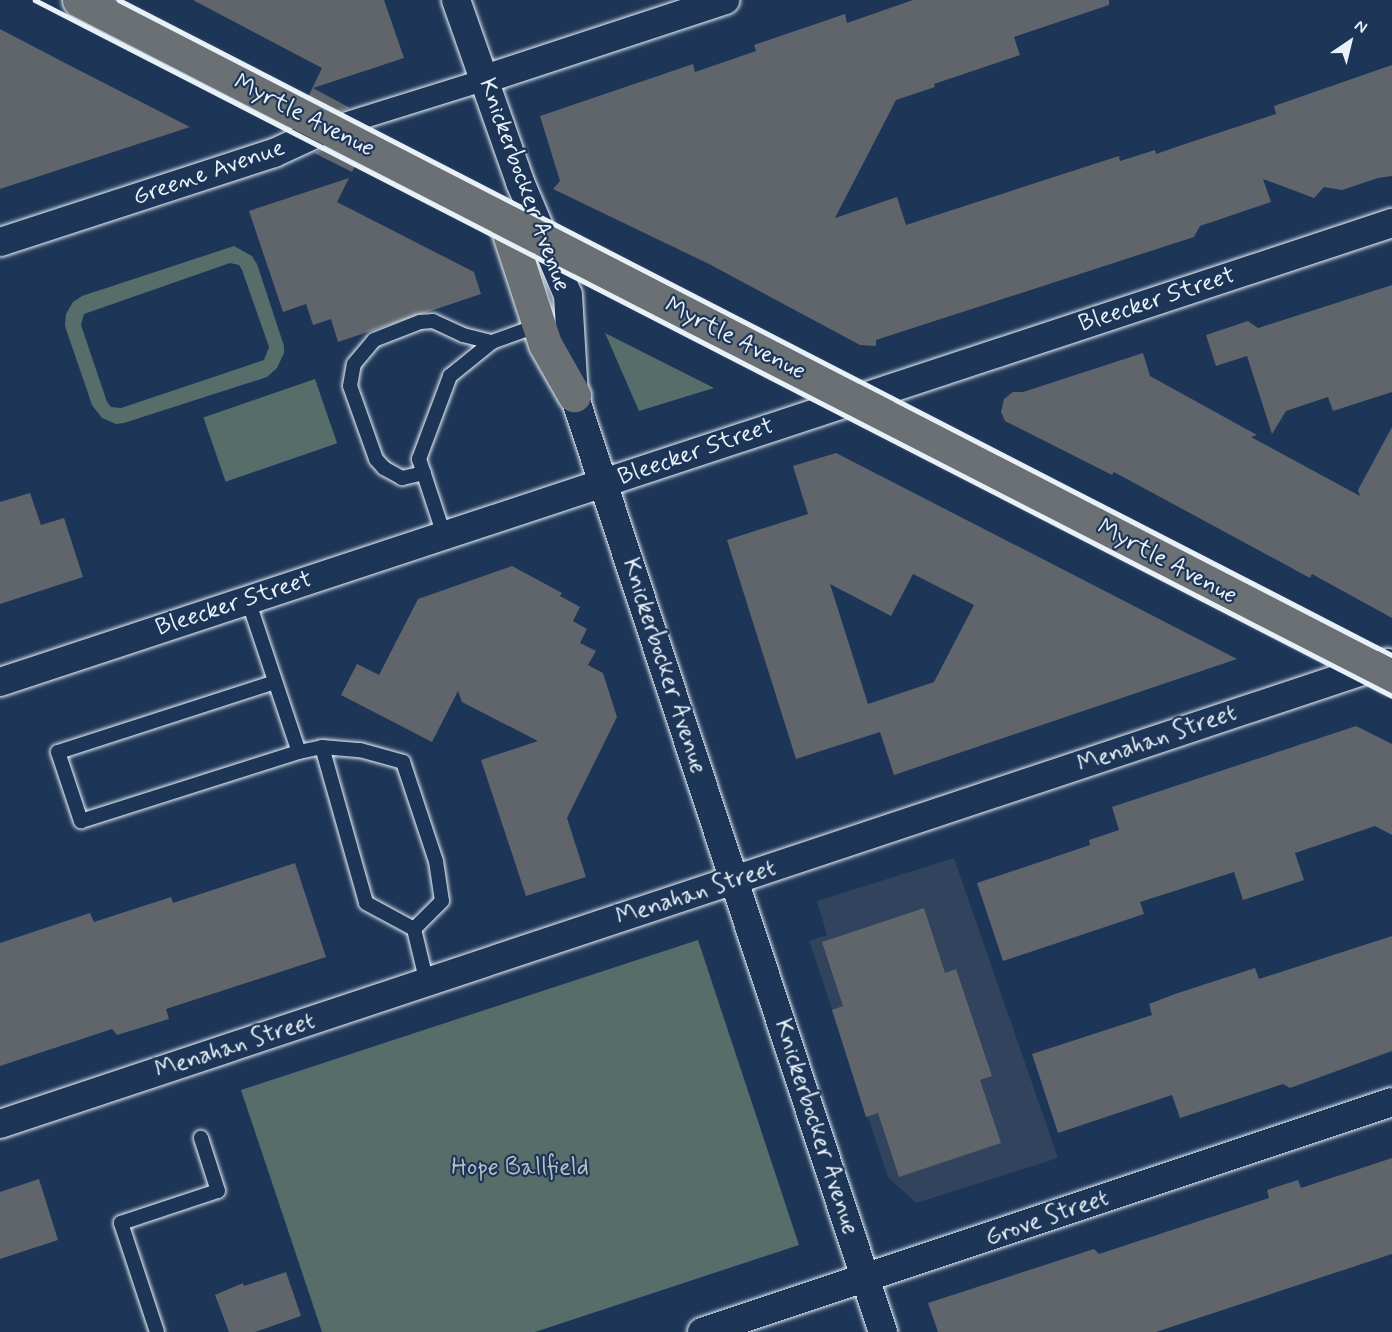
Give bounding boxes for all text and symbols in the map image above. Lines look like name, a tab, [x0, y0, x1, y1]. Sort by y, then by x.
north arrow	[1320, 12, 1380, 72]
text: N	[1350, 15, 1371, 39]
street label: Myrtle Avenue	[228, 68, 380, 164]
street label: Knickerbocker Avenue	[472, 73, 576, 297]
street label: Greene Avenue	[129, 134, 289, 212]
street label: Bleecker Street	[1076, 261, 1238, 339]
street label: Myrtle Avenue	[659, 291, 811, 387]
street label: Bleecker Street	[615, 412, 777, 492]
street label: Myrtle Avenue	[1091, 512, 1243, 612]
street label: Knickerbocker Avenue	[615, 553, 713, 779]
street label: Bleecker Street	[153, 565, 315, 643]
street label: Menahan Street	[1072, 698, 1242, 780]
street label: Menahan Street	[611, 853, 781, 933]
street label: Menahan Street	[150, 1006, 320, 1086]
street label: Knickerbocker Avenue	[767, 1014, 865, 1240]
park label: Hope Ballfield	[453, 1154, 587, 1182]
street label: Grove Street	[980, 1183, 1114, 1253]

